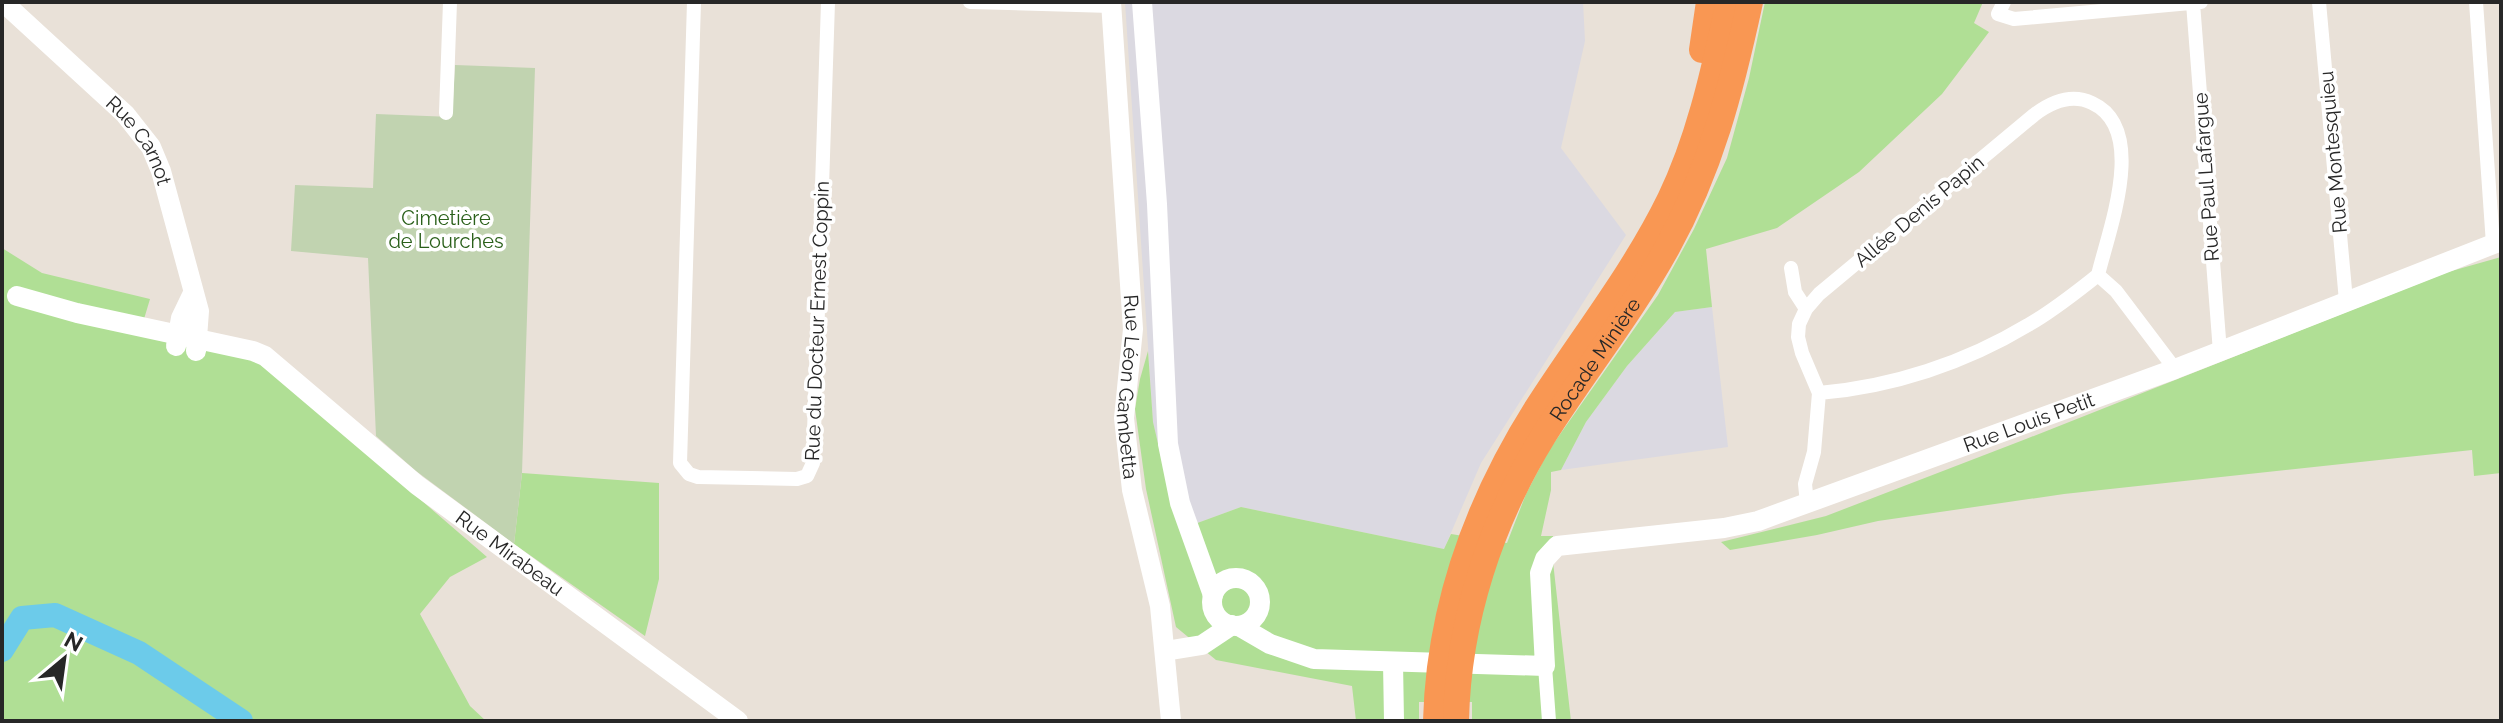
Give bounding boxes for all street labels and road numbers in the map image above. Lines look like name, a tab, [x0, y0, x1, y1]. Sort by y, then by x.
street label: Rue Montesquieu	[2314, 70, 2352, 234]
street label: Rue Carnot	[101, 91, 176, 188]
street label: Rue Paul Lafargue	[2188, 91, 2224, 262]
street label: Allée Denis Papin	[1849, 150, 1989, 272]
street label: Rue du Docteur Ernest Coppin	[800, 181, 834, 461]
street label: Rocade Minière	[1544, 293, 1646, 425]
street label: Rue Léon Gambetta	[1112, 294, 1145, 480]
street label: Rue Louis Petit	[1960, 387, 2098, 457]
street label: Rue Mirabeau	[451, 506, 569, 601]

